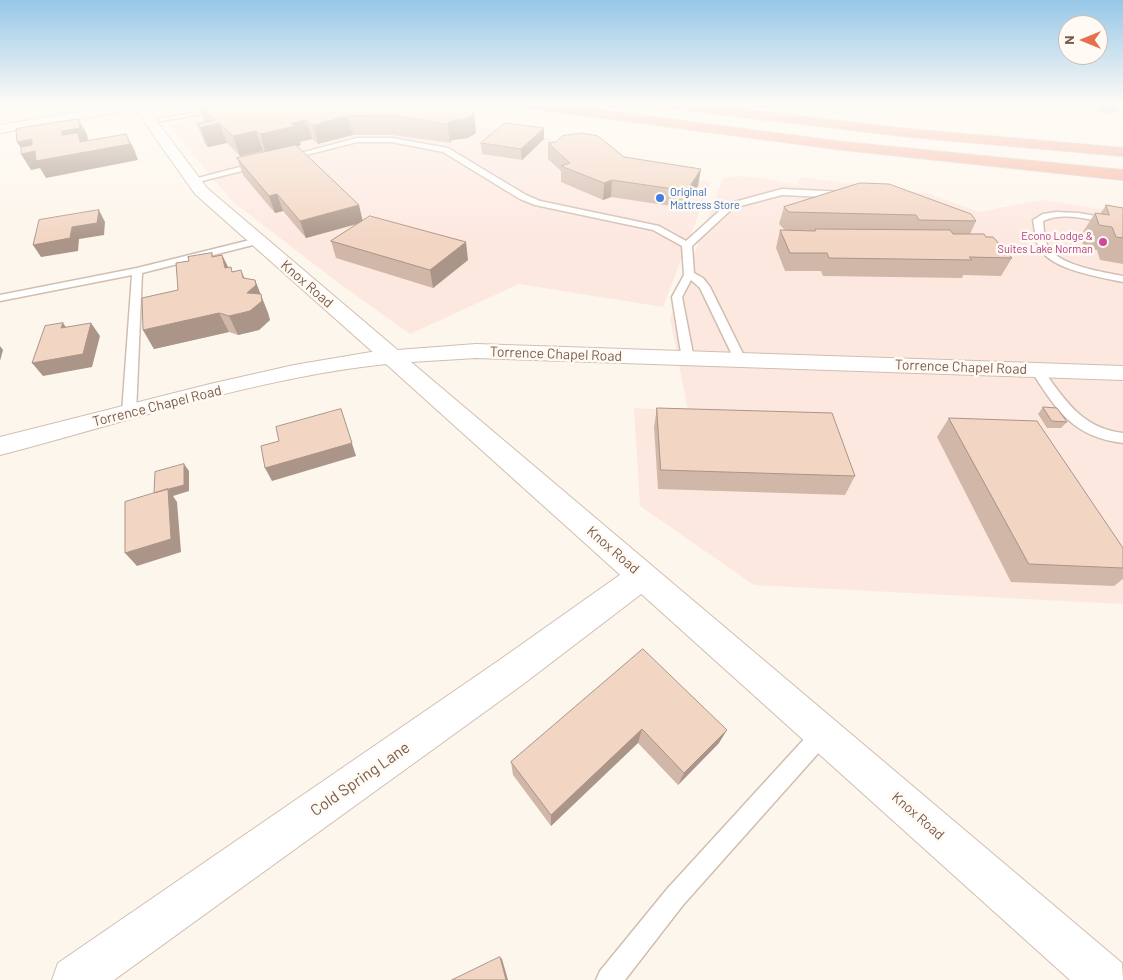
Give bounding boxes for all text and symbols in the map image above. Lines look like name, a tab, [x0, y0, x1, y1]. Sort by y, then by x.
north arrow	[1058, 15, 1108, 65]
text: N	[1060, 35, 1077, 45]
place label: Original Mattress Store	[670, 185, 740, 211]
marker: Original Mattress Store	[654, 192, 666, 204]
place label: Econo Lodge & Suites Lake Norman	[997, 229, 1093, 255]
marker: Econo Lodge & Suites Lake Norman	[1097, 236, 1109, 248]
street label: Knox Road	[277, 257, 337, 311]
street label: Torrence Chapel Road	[490, 343, 622, 365]
street label: Torrence Chapel Road	[895, 356, 1027, 378]
street label: Torrence Chapel Road	[91, 382, 223, 430]
street label: Knox Road	[583, 523, 643, 577]
street label: Cold Spring Lane	[307, 738, 413, 820]
street label: Knox Road	[888, 789, 948, 843]

